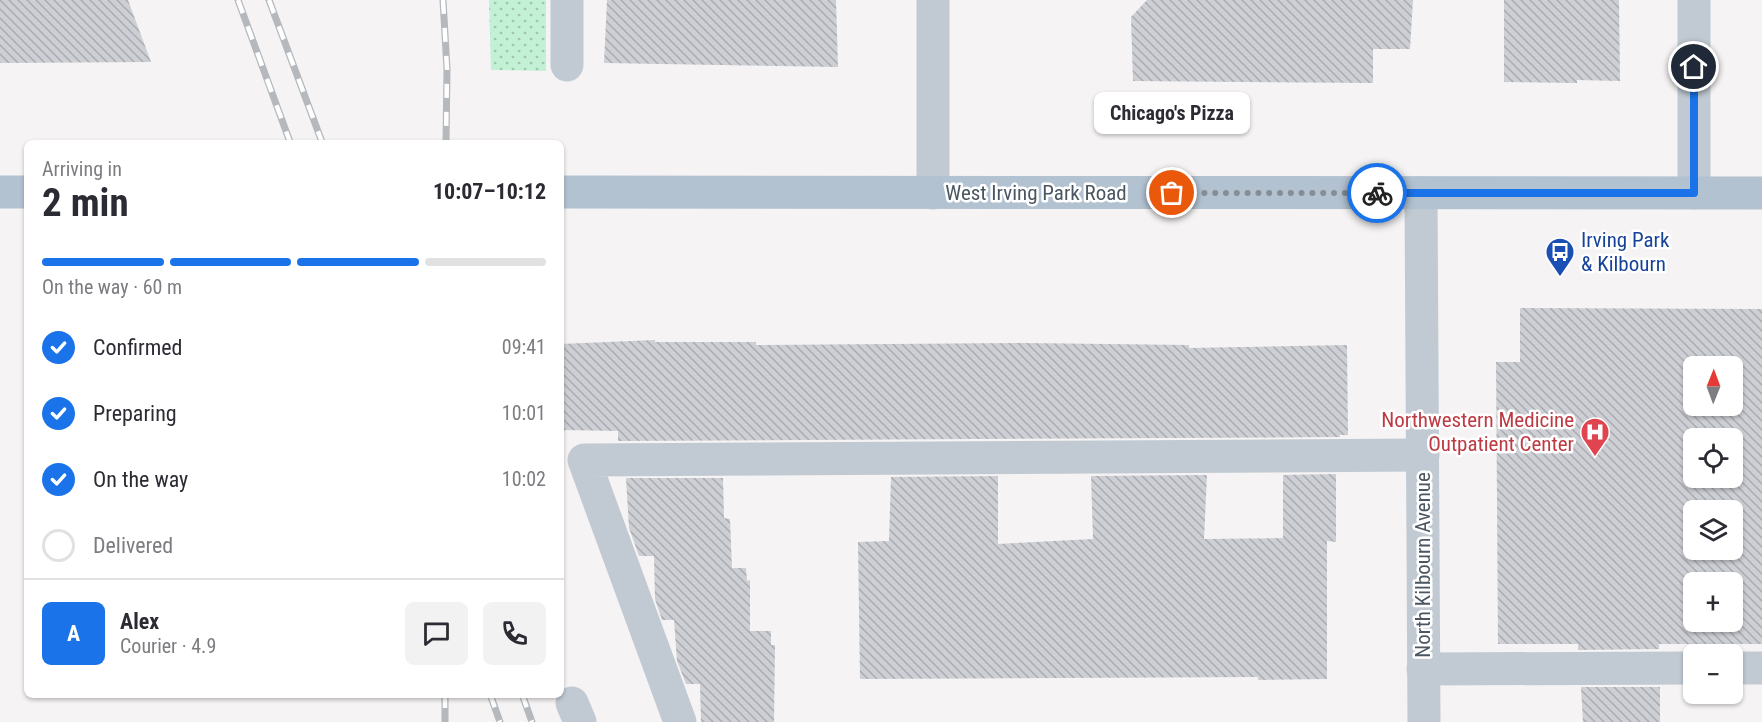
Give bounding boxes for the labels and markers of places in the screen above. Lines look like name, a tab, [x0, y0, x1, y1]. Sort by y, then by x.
pin	[1668, 41, 1719, 92]
callout: Chicago's Pizza	[1094, 91, 1250, 133]
pin	[1146, 167, 1197, 218]
place label: Irving Park & Kilbourn	[1581, 228, 1670, 276]
bus stop icon: Irving Park & Kilbourn	[1544, 236, 1576, 278]
place label: Northwestern Medicine Outpatient Center	[1381, 408, 1574, 456]
hospital icon: Northwestern Medicine Outpatient Center	[1579, 416, 1611, 458]

